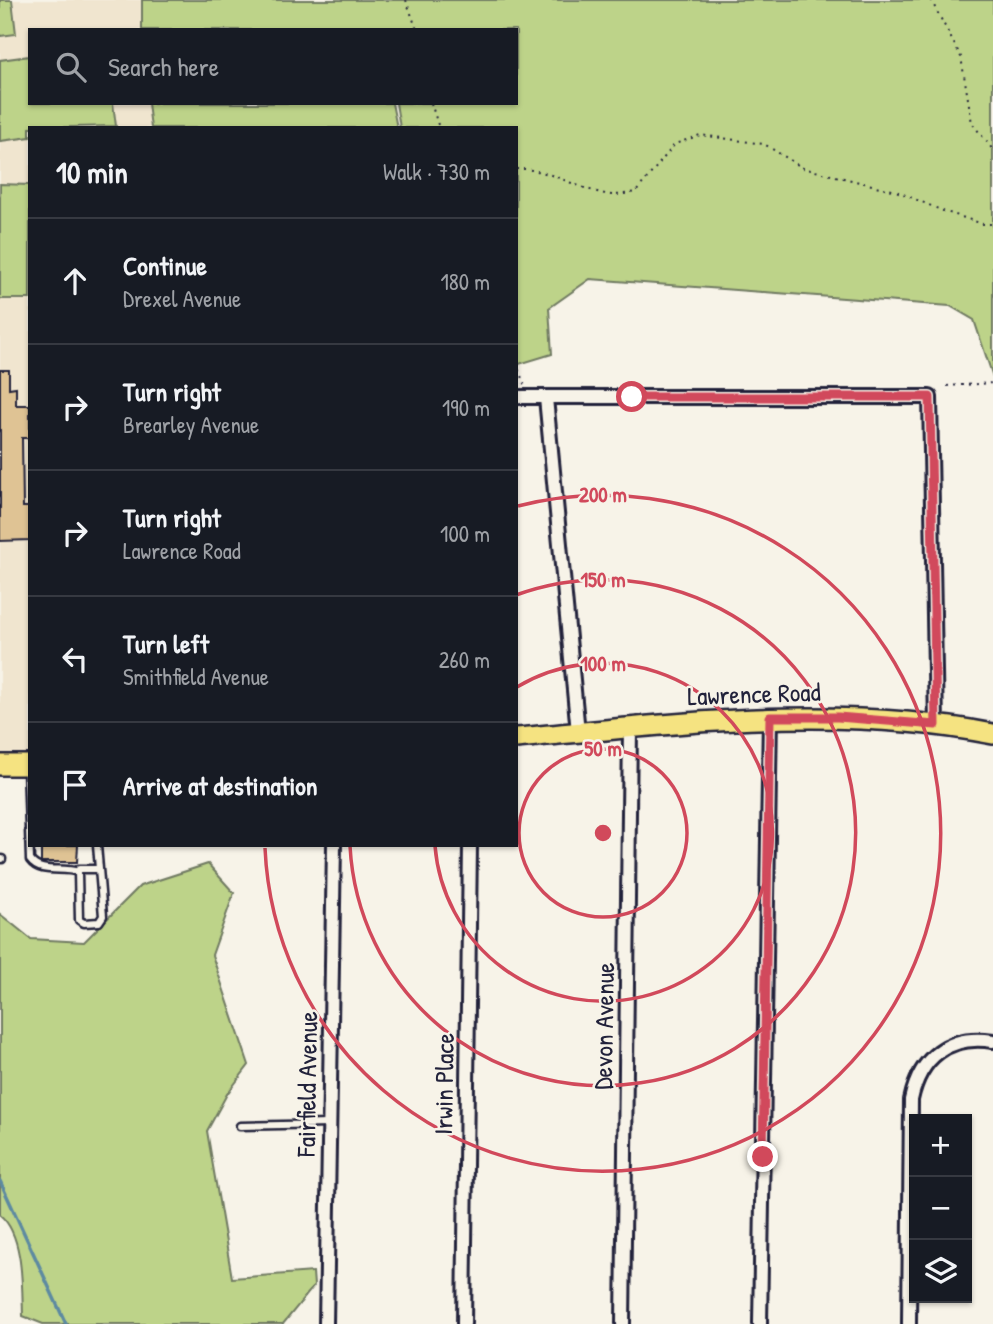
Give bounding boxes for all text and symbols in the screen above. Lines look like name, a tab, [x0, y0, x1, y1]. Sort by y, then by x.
search box	[28, 28, 518, 105]
icon: search	[52, 48, 90, 86]
text: Search here	[108, 49, 219, 84]
text: 10 min	[56, 152, 128, 192]
text: Walk · 730 m	[383, 156, 490, 187]
text: Continue	[123, 248, 207, 283]
icon: ahead	[56, 262, 94, 300]
text: 180 m	[440, 266, 490, 297]
text: Drexel Avenue	[123, 283, 241, 314]
text: Turn right	[123, 374, 221, 409]
route start	[616, 381, 647, 412]
icon: right	[56, 388, 94, 426]
text: 190 m	[442, 392, 490, 423]
text: Brearley Avenue	[123, 409, 259, 440]
text: 200 m	[579, 480, 627, 509]
text: Turn right	[123, 500, 221, 535]
icon: right	[56, 514, 94, 552]
text: 100 m	[440, 518, 490, 549]
text: Lawrence Road	[123, 535, 241, 566]
text: 150 m	[580, 565, 626, 594]
text: Turn left	[123, 626, 209, 661]
icon: left	[56, 640, 94, 678]
text: 260 m	[439, 644, 490, 675]
text: 100 m	[580, 649, 626, 678]
text: Smithfield Avenue	[123, 661, 269, 692]
street label: Lawrence Road	[687, 674, 821, 713]
text: 50 m	[584, 734, 622, 763]
icon: arrive	[56, 766, 94, 804]
text: Arrive at destination	[123, 768, 318, 803]
centre of rings	[591, 821, 615, 845]
street label: Devon Avenue	[585, 962, 622, 1090]
street label: Fairfield Avenue	[288, 1011, 325, 1158]
street label: Irwin Place	[425, 1033, 462, 1135]
map controls	[909, 1114, 972, 1303]
button: +	[909, 1114, 972, 1177]
route end	[747, 1141, 778, 1172]
button: −	[909, 1177, 972, 1240]
button: layers	[909, 1240, 972, 1303]

